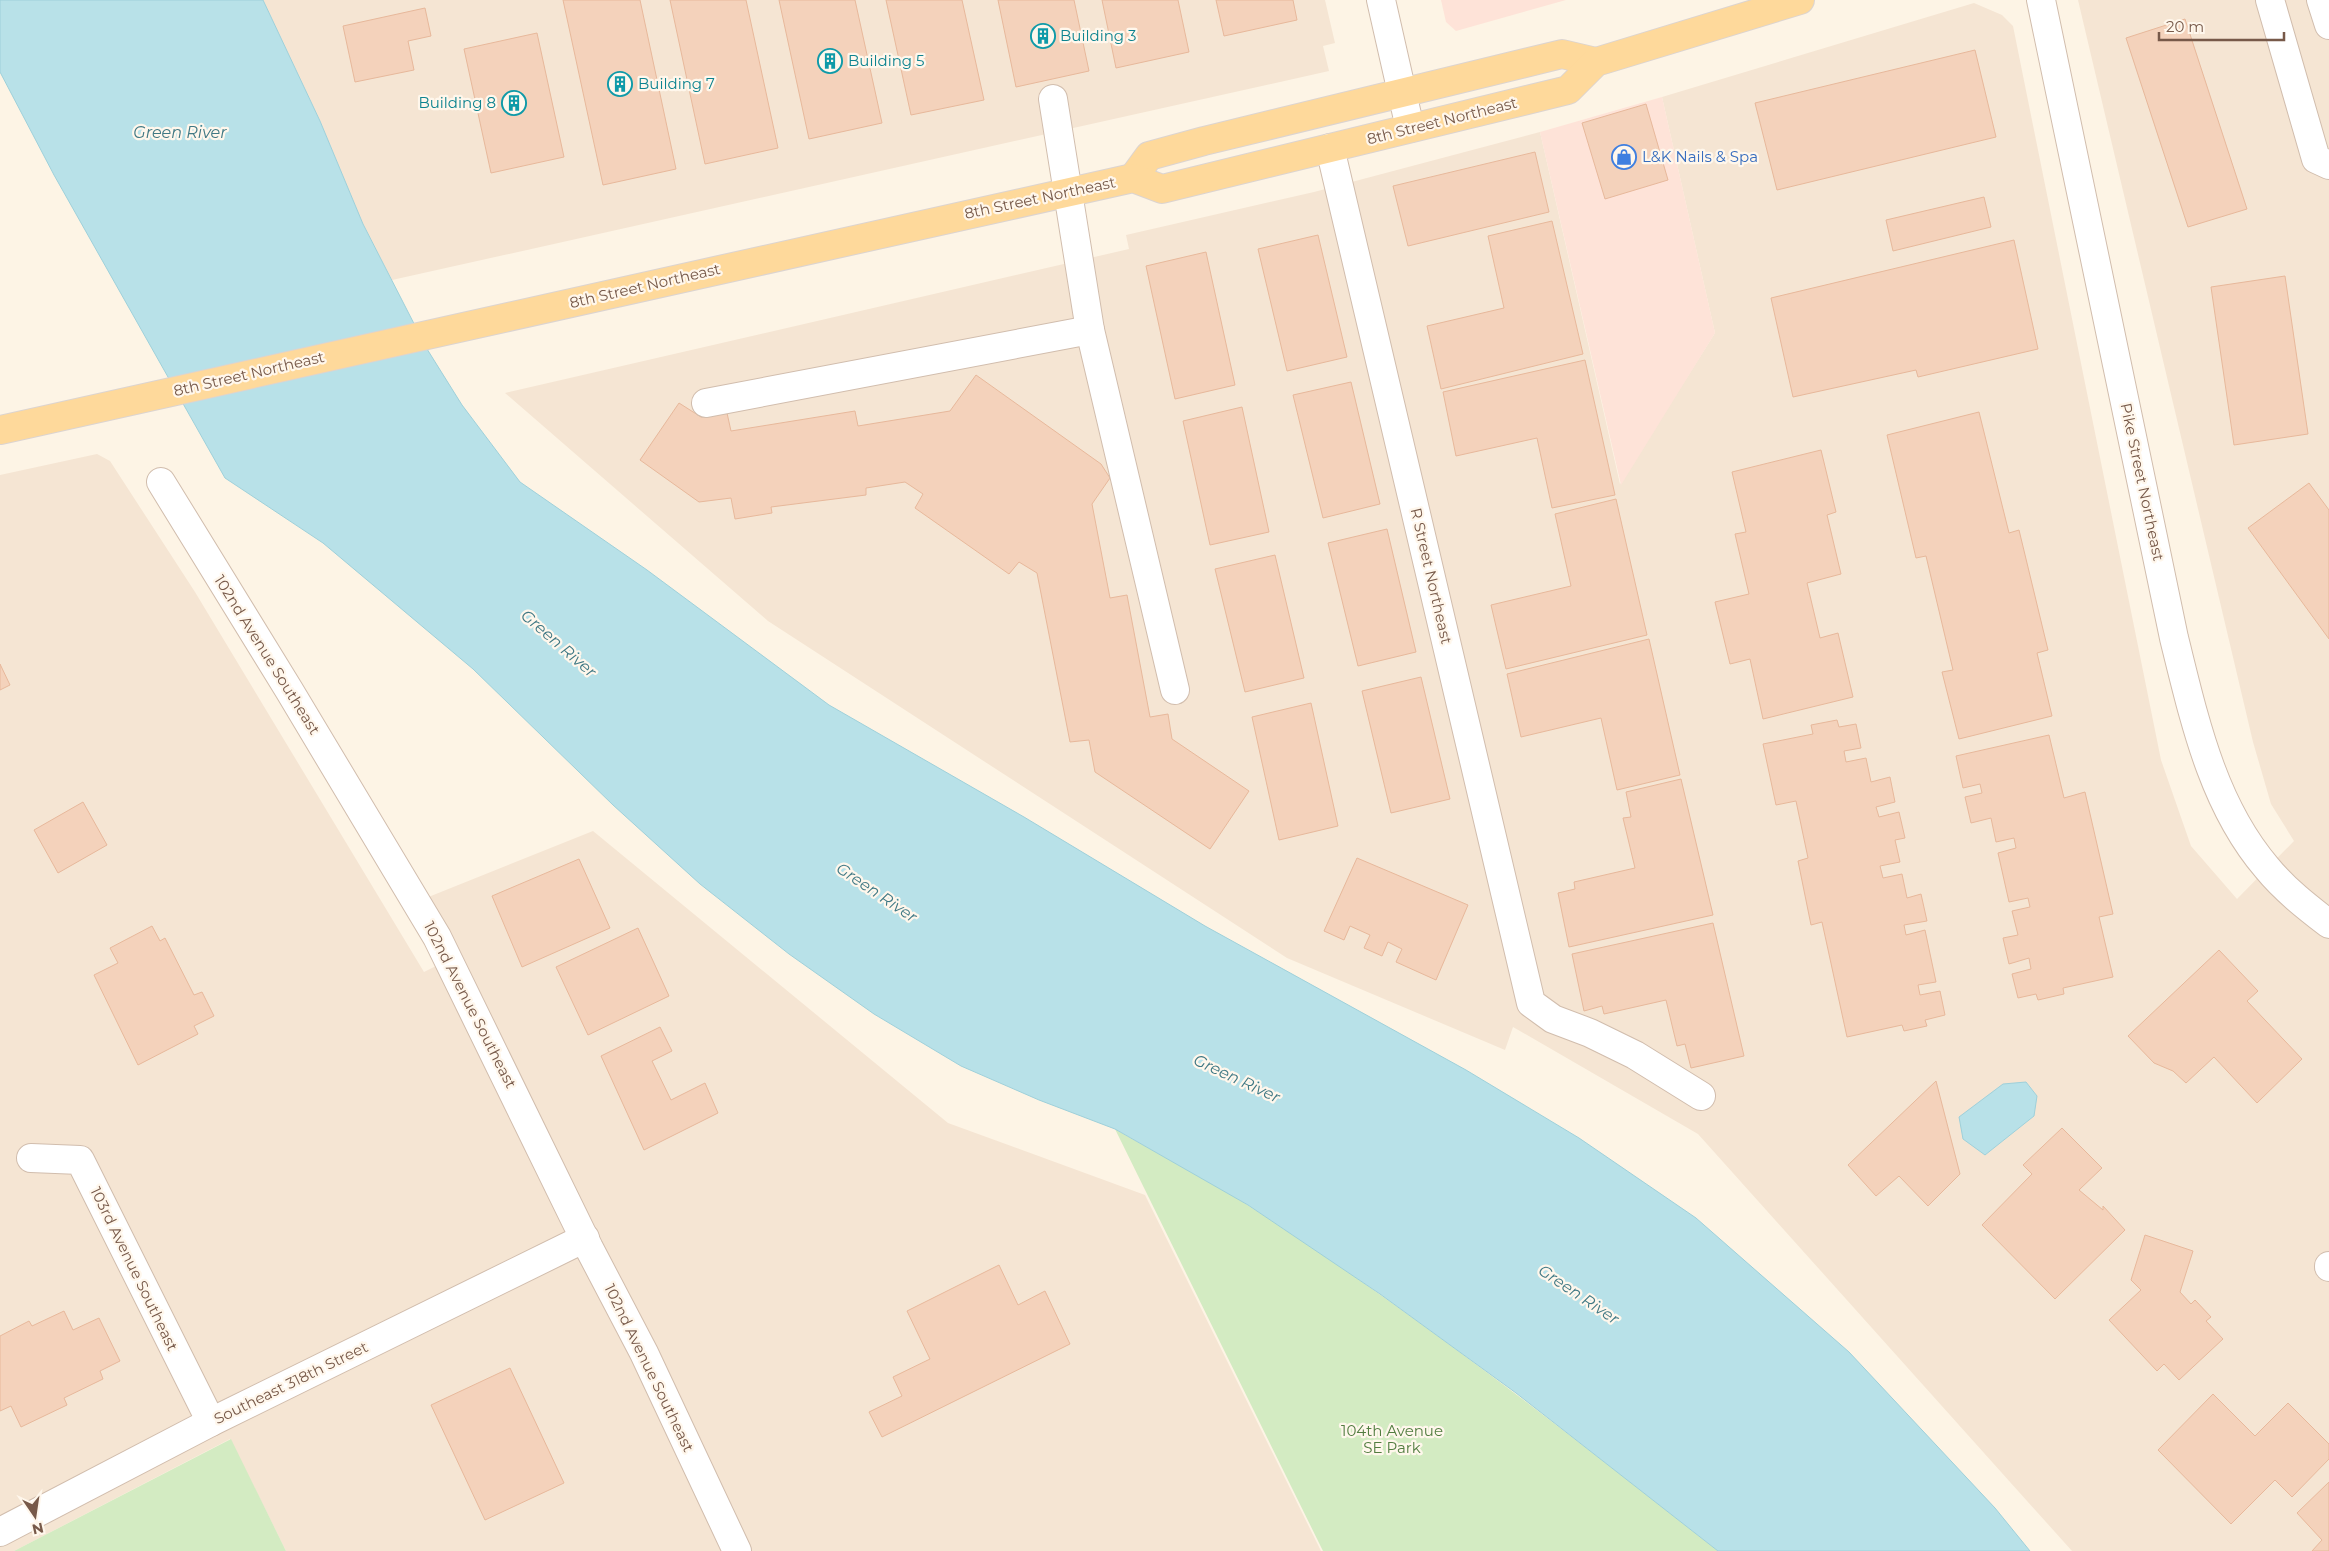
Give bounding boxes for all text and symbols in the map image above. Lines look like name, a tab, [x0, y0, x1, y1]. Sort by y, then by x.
scale bar	[2159, 10, 2284, 42]
text: 20 m	[2166, 17, 2204, 36]
building icon: Building 3	[1030, 23, 1056, 49]
place label: Building 3	[1060, 26, 1136, 45]
building icon: Building 5	[817, 48, 843, 74]
place label: Building 5	[848, 51, 925, 70]
building icon: Building 7	[607, 71, 633, 97]
place label: Building 7	[638, 74, 715, 93]
building icon: Building 8	[501, 90, 527, 116]
place label: Building 8	[418, 93, 496, 112]
street label: 8th Street Northeast	[1365, 93, 1519, 148]
water label: Green River	[133, 123, 227, 142]
shop icon: L&K Nails & Spa	[1611, 144, 1637, 170]
place label: L&K Nails & Spa	[1642, 147, 1758, 166]
street label: 8th Street Northeast	[963, 172, 1117, 223]
street label: 8th Street Northeast	[568, 259, 722, 312]
street label: 8th Street Northeast	[172, 347, 326, 400]
street label: Pike Street Northeast	[2116, 401, 2169, 563]
street label: R Street Northeast	[1407, 506, 1456, 646]
street label: 102nd Avenue Southeast	[210, 571, 324, 738]
water label: Green River	[517, 606, 601, 682]
water label: Green River	[833, 858, 921, 927]
street label: 102nd Avenue Southeast	[420, 918, 521, 1091]
water label: Green River	[1190, 1050, 1284, 1107]
street label: 103rd Avenue Southeast	[86, 1184, 182, 1354]
water label: Green River	[1535, 1260, 1623, 1329]
street label: 102nd Avenue Southeast	[600, 1281, 698, 1455]
street label: Southeast 318th Street	[211, 1337, 371, 1428]
park label: 104th Avenue SE Park	[1341, 1421, 1443, 1457]
north arrow	[10, 1491, 60, 1541]
text: N	[30, 1519, 45, 1539]

